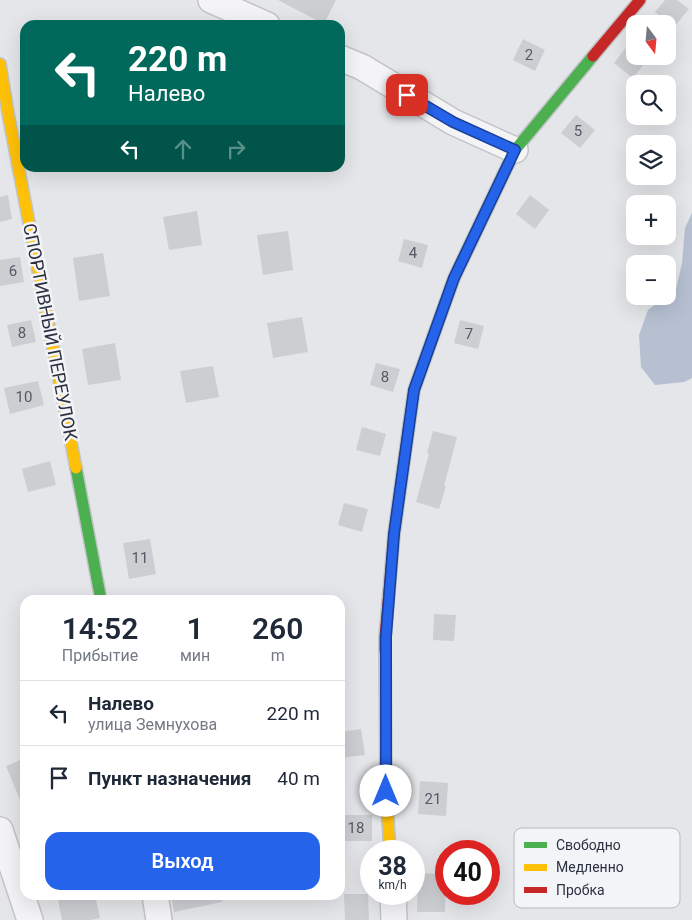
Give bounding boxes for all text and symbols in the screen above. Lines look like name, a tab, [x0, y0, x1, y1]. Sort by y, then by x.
north arrow	[626, 15, 676, 65]
map controls	[626, 15, 676, 305]
text: 220 m	[128, 39, 227, 80]
icon: left	[45, 40, 110, 105]
house number: 2	[525, 46, 533, 64]
pin	[386, 74, 428, 116]
button: search	[626, 75, 676, 125]
text: Налево	[128, 81, 205, 106]
icon: arrive	[393, 81, 421, 109]
house number: 5	[574, 122, 582, 140]
icon: left	[116, 135, 144, 163]
icon: ahead	[169, 135, 197, 163]
icon: right	[222, 135, 250, 163]
button: layers	[626, 135, 676, 185]
button: +	[626, 195, 676, 245]
street label: СПОРТИВНЫЙ ПЕРЕУЛОК	[19, 221, 82, 443]
house number: 4	[409, 244, 418, 262]
button: −	[626, 255, 676, 305]
house number: 6	[9, 262, 17, 280]
house number: 8	[18, 324, 26, 342]
house number: 7	[465, 325, 473, 343]
house number: 8	[381, 368, 389, 386]
house number: 10	[16, 388, 32, 406]
house number: 11	[132, 549, 148, 567]
text: 14:52	[62, 611, 138, 646]
text: 1	[187, 611, 204, 646]
text: 260	[252, 611, 303, 646]
text: Прибытие	[62, 646, 138, 665]
text: мин	[180, 646, 210, 665]
text: m	[271, 646, 285, 665]
text: Налево	[88, 692, 154, 715]
icon: left	[45, 699, 73, 727]
text: 220 m	[267, 702, 320, 725]
text: улица Земнухова	[88, 715, 217, 734]
icon: arrive	[45, 764, 73, 792]
position arrow	[359, 764, 411, 816]
text: Пункт назначения	[88, 767, 251, 790]
text: 40 m	[277, 767, 320, 790]
house number: 21	[425, 790, 441, 808]
house number: 18	[348, 819, 364, 837]
legend	[514, 828, 680, 908]
button: Выход	[45, 832, 320, 890]
text: Свободно	[556, 837, 621, 853]
speed limit sign: 40	[435, 840, 500, 905]
text: 38	[378, 852, 407, 881]
text: Медленно	[556, 859, 624, 875]
text: km/h	[378, 878, 407, 892]
text: Пробка	[556, 882, 605, 898]

